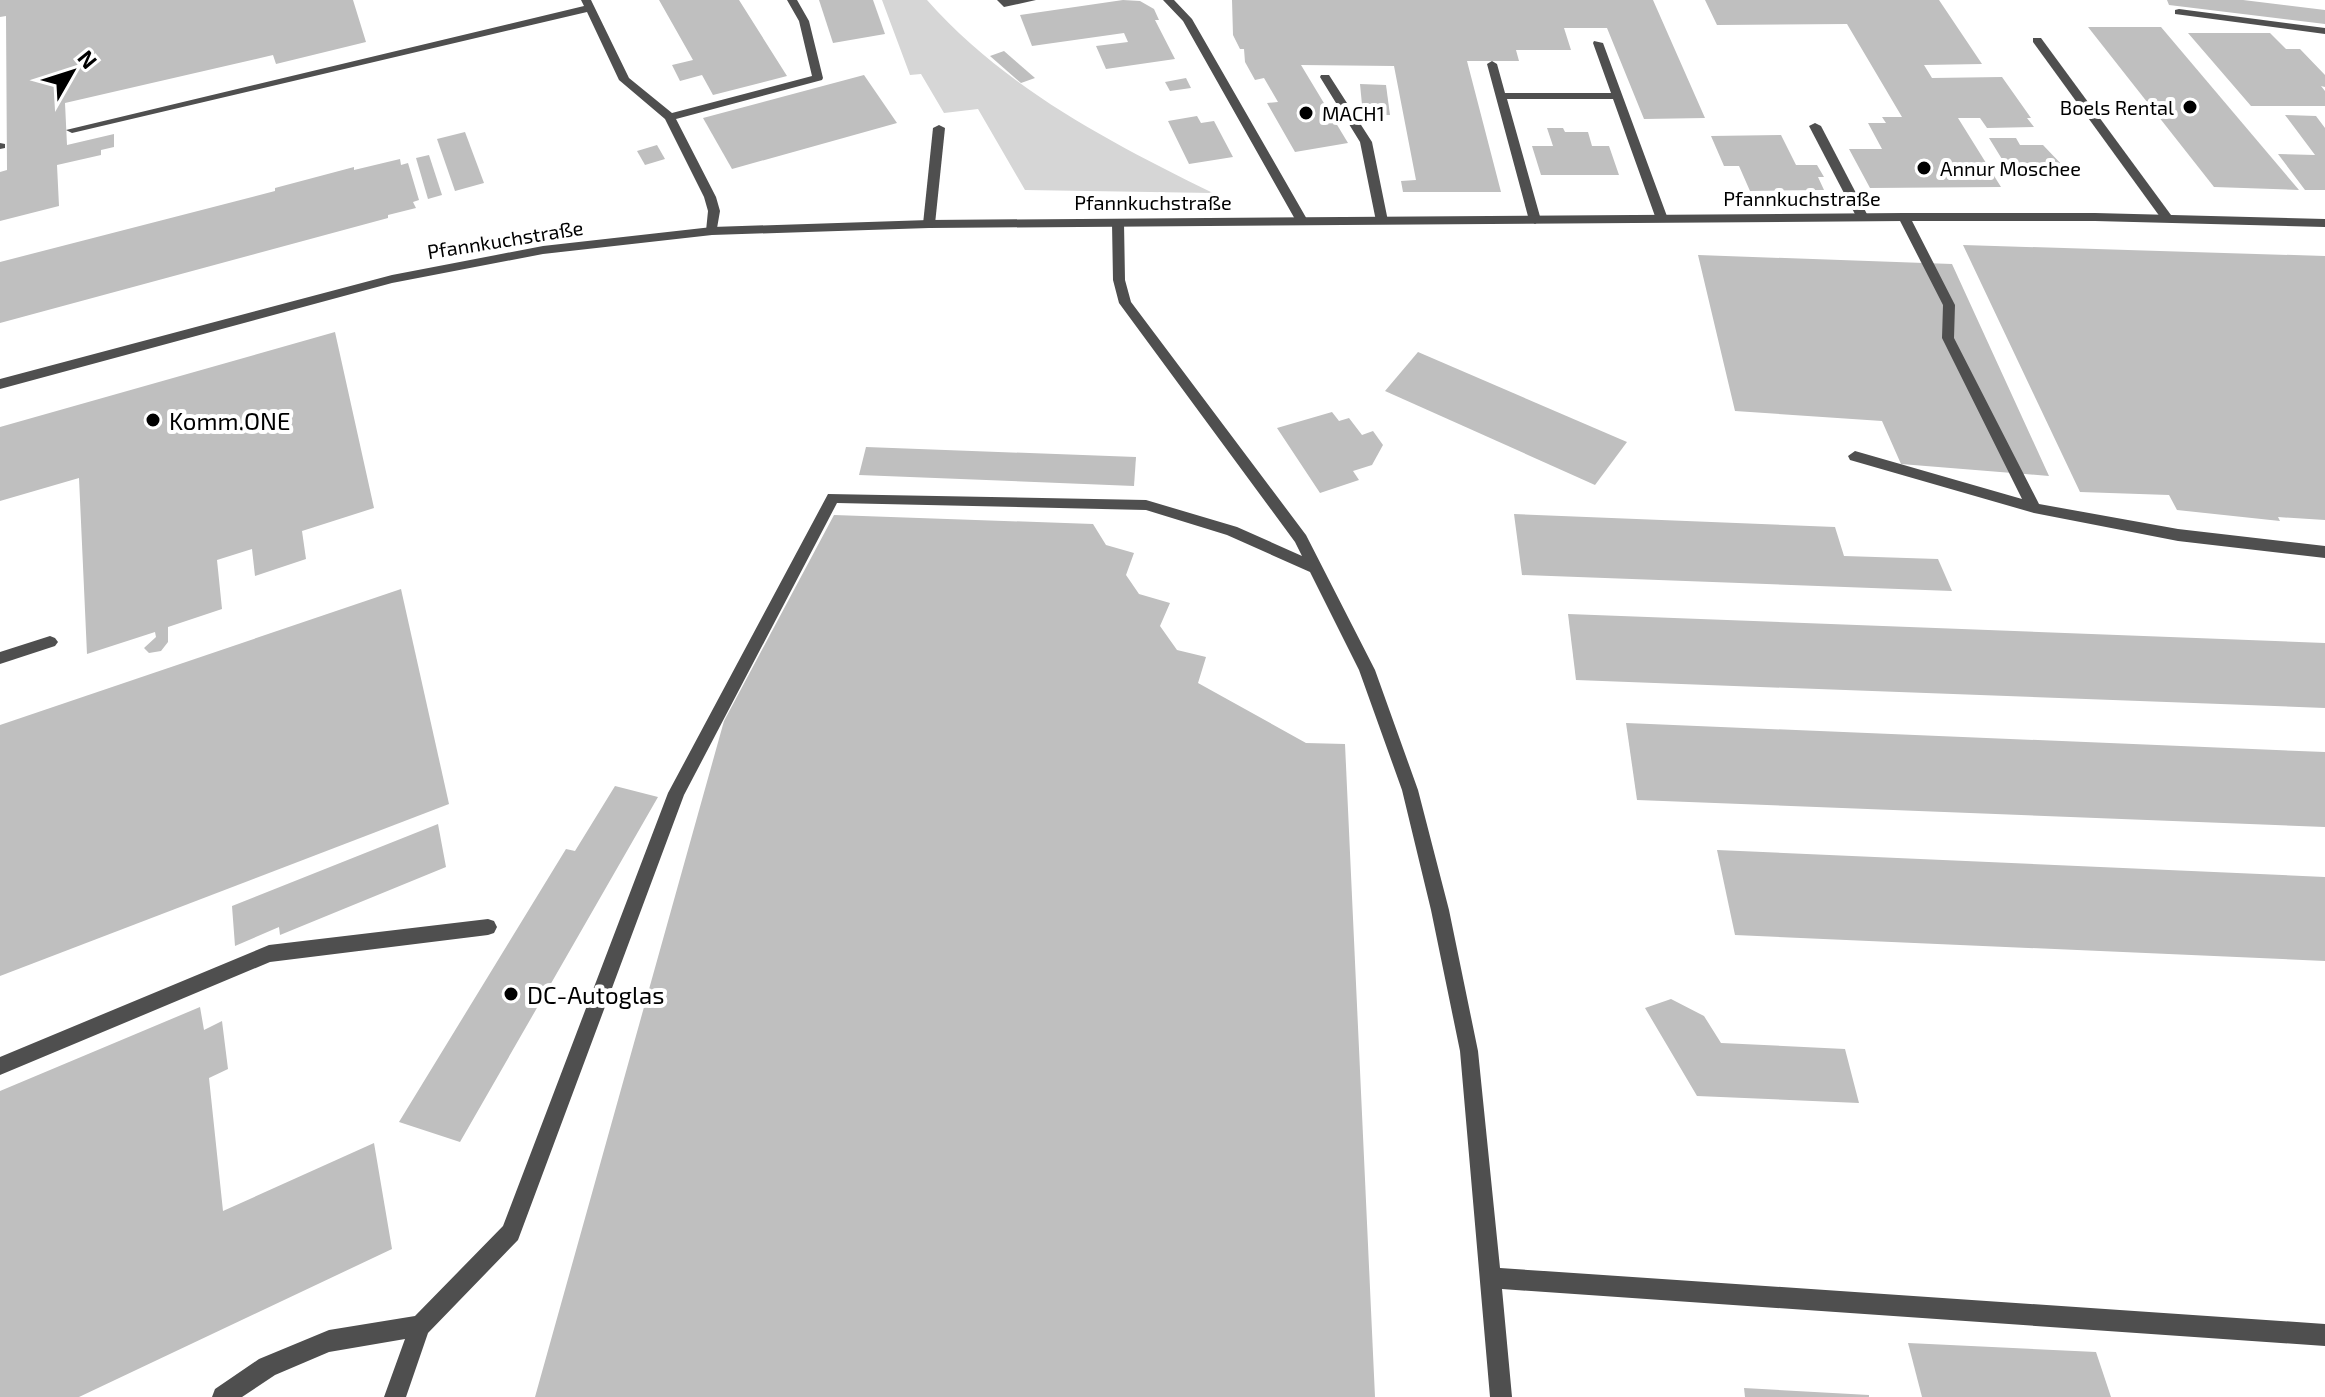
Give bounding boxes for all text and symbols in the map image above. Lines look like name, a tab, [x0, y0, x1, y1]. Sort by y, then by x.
north arrow	[32, 32, 112, 112]
text: N	[73, 44, 103, 73]
place label: Boels Rental	[2060, 95, 2174, 119]
marker: Boels Rental	[2181, 98, 2199, 116]
place label: MACH1	[1322, 101, 1385, 125]
marker: MACH1	[1297, 104, 1315, 122]
place label: Annur Moschee	[1940, 156, 2081, 180]
marker: Annur Moschee	[1915, 159, 1933, 177]
street label: Pfannkuchstraße	[1723, 186, 1881, 210]
street label: Pfannkuchstraße	[1074, 190, 1232, 214]
street label: Pfannkuchstraße	[425, 215, 585, 263]
place label: Komm.ONE	[169, 406, 290, 435]
marker: Komm.ONE	[144, 411, 162, 429]
place label: DC-Autoglas	[527, 980, 664, 1009]
marker: DC-Autoglas	[502, 985, 520, 1003]

